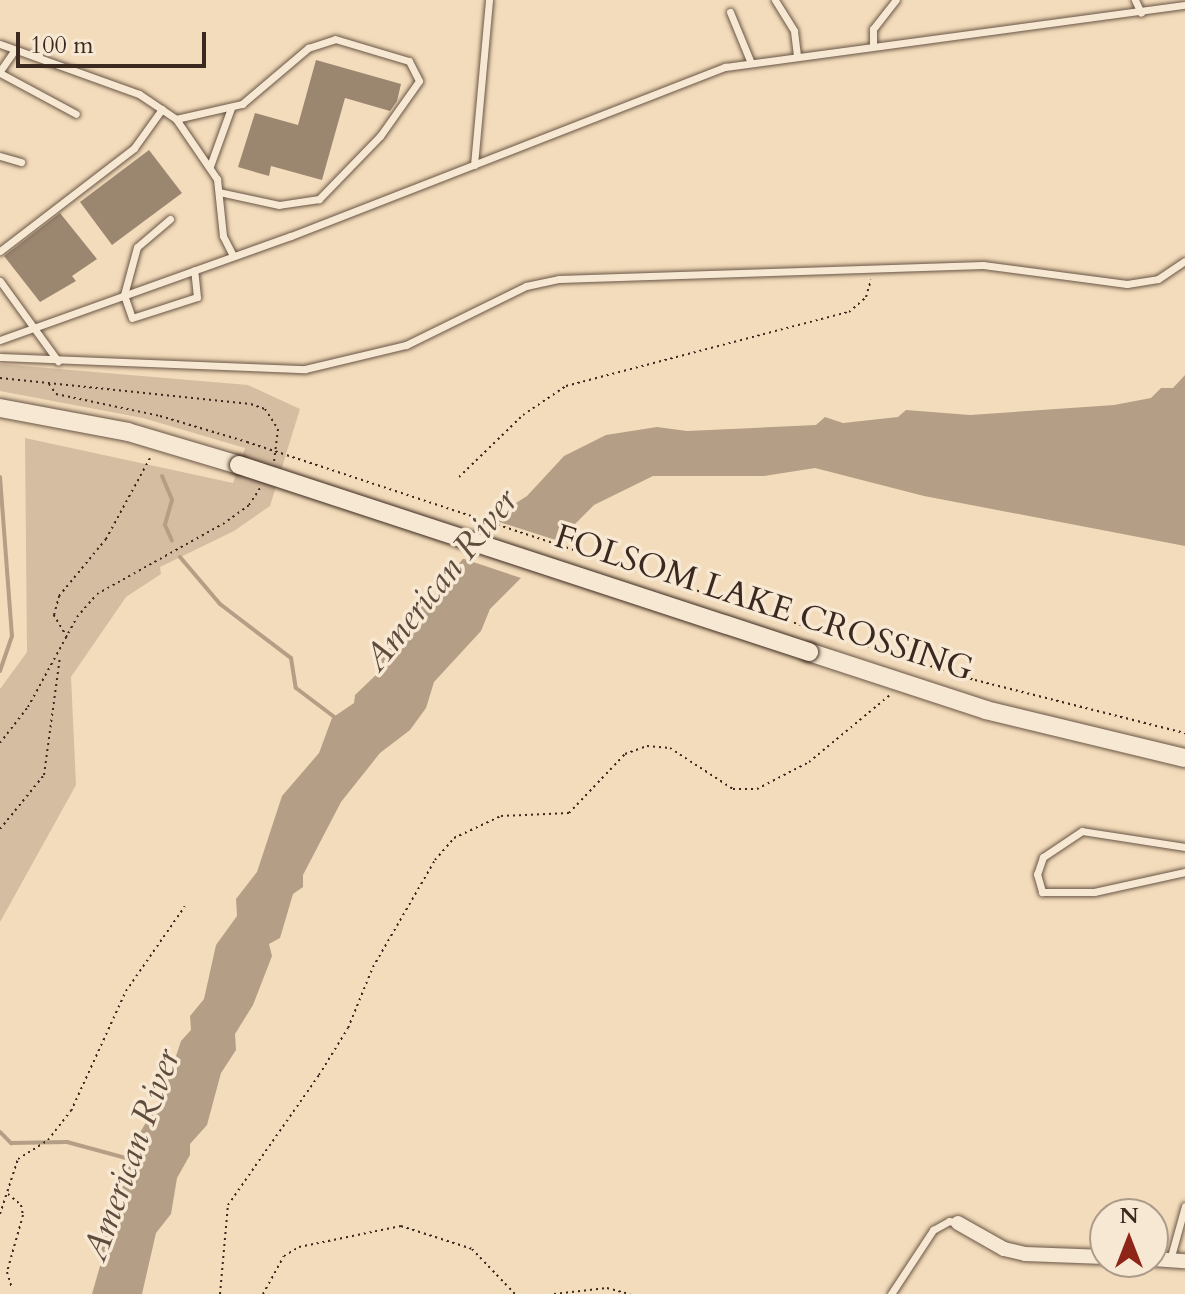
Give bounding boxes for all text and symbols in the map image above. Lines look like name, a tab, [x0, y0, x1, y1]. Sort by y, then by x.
scale bar	[20, 16, 210, 66]
text: 100 m	[30, 29, 94, 62]
water label: American River	[353, 480, 527, 680]
street label: FOLSOM LAKE CROSSING	[550, 516, 978, 690]
water label: American River	[73, 1043, 189, 1267]
north arrow	[1089, 1198, 1169, 1278]
text: N	[1119, 1201, 1139, 1231]

